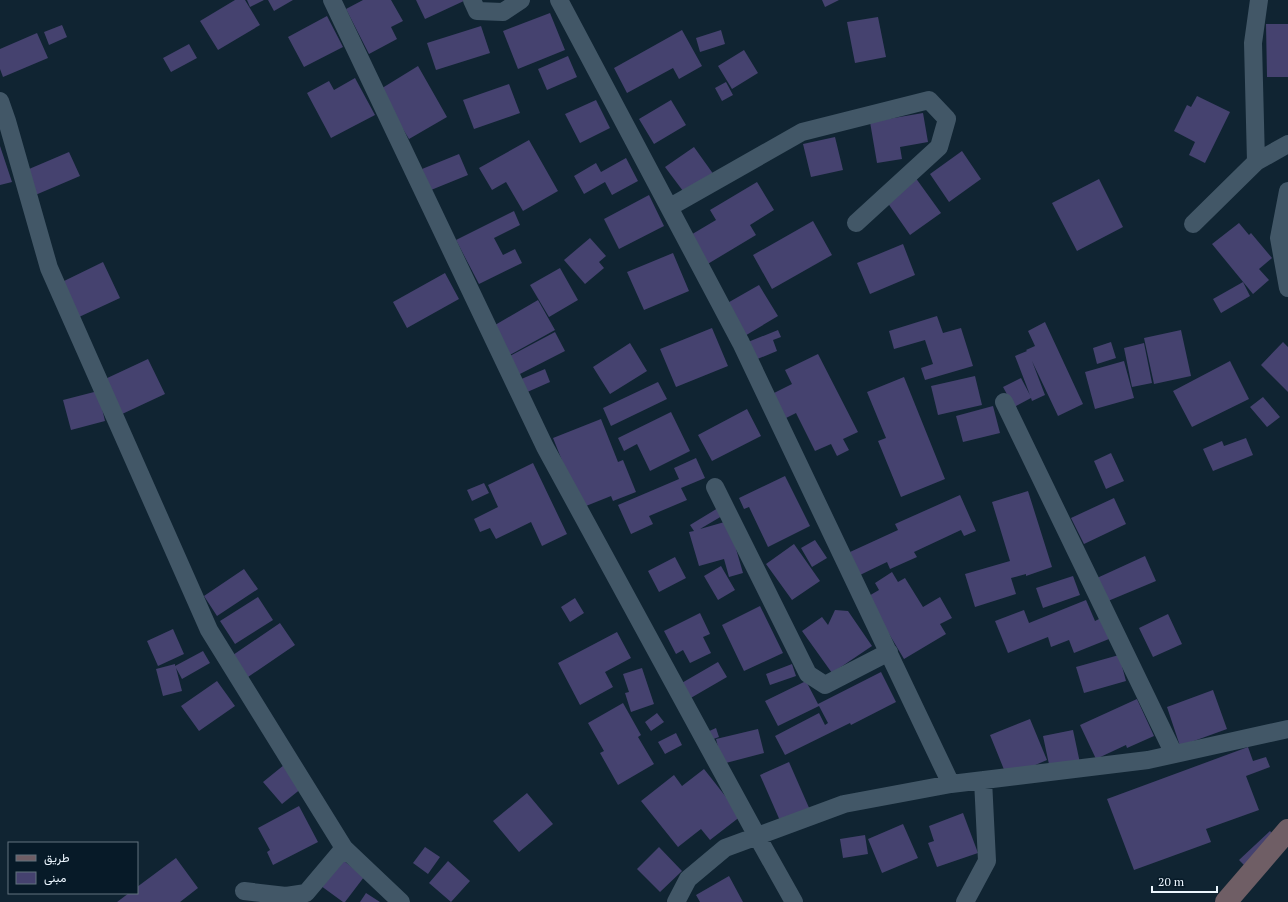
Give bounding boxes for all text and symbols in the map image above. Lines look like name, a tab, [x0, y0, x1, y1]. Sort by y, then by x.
legend	[8, 842, 138, 894]
text: طريق	[44, 850, 70, 866]
scale bar	[1152, 868, 1217, 894]
text: مبنى	[44, 870, 66, 886]
text: 20 m	[1158, 874, 1185, 889]

